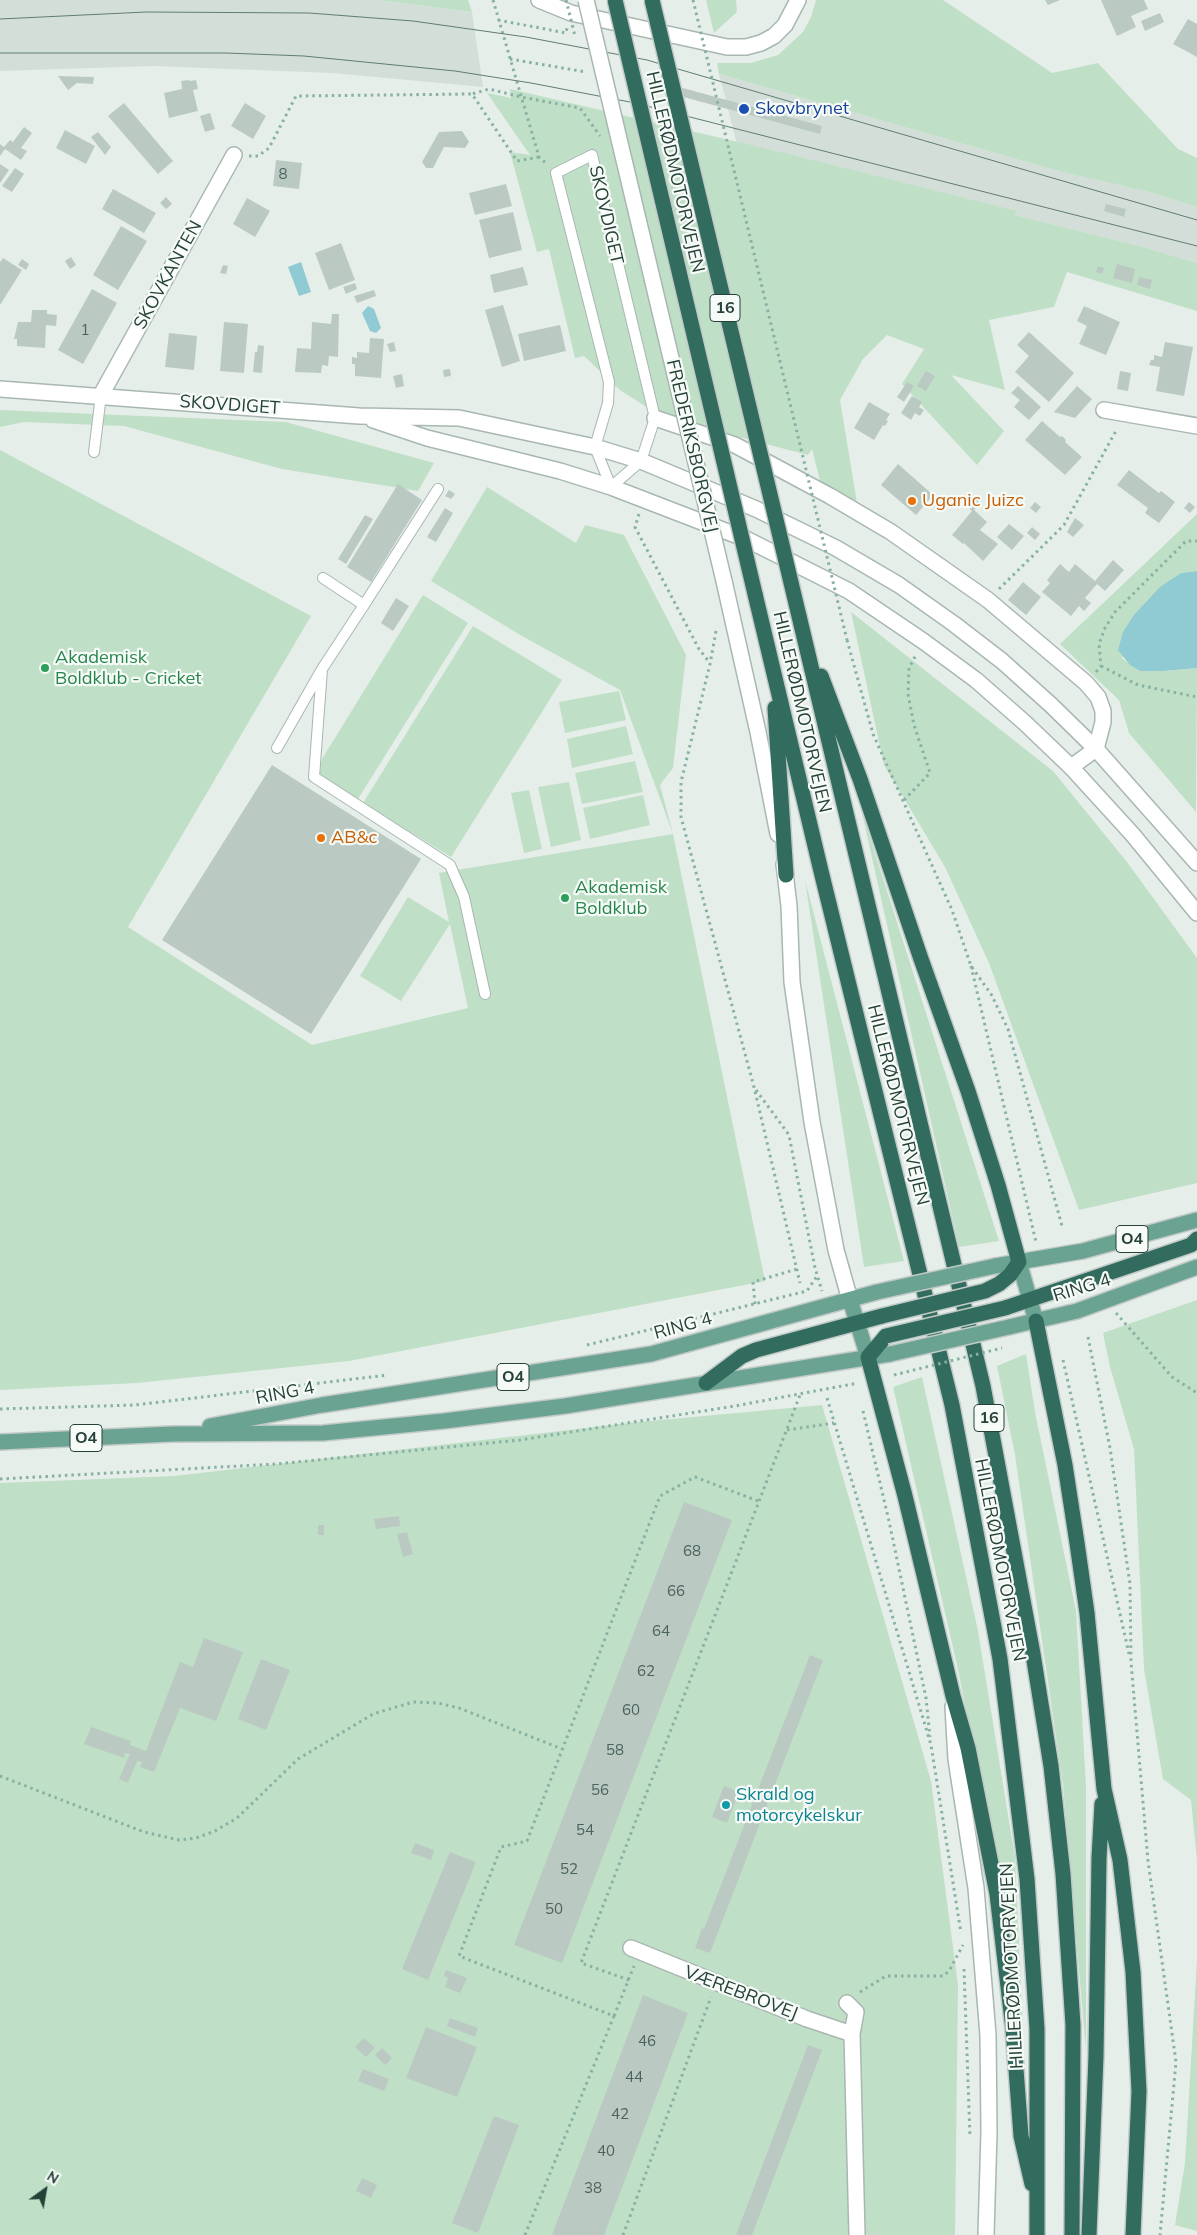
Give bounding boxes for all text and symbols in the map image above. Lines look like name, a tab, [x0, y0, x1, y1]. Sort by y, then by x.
street label: HILLERØDMOTORVEJEN	[641, 69, 709, 275]
place label: Skovbrynet	[755, 98, 849, 120]
marker: Skovbrynet	[737, 102, 751, 116]
street label: SKOVDIGET	[584, 163, 628, 267]
house number: 8	[279, 165, 287, 183]
street label: SKOVKANTEN	[129, 217, 207, 333]
road number: 16	[710, 294, 740, 322]
house number: 1	[81, 321, 89, 339]
street label: FREDERIKSBORGVEJ	[662, 357, 722, 535]
street label: SKOVDIGET	[179, 391, 281, 419]
place label: Uganic Juizc	[922, 490, 1024, 512]
marker: Uganic Juizc	[906, 495, 918, 507]
street label: HILLERØDMOTORVEJEN	[768, 609, 836, 815]
place label: Akademisk Boldklub - Cricket	[55, 647, 202, 690]
marker: Akademisk Boldklub - Cricket	[39, 662, 51, 674]
place label: AB&c	[331, 827, 377, 849]
marker: AB&c	[315, 832, 327, 844]
place label: Akademisk Boldklub	[575, 877, 667, 920]
marker: Akademisk Boldklub	[559, 892, 571, 904]
street label: HILLERØDMOTORVEJEN	[863, 1002, 933, 1208]
road number: O4	[1116, 1226, 1148, 1252]
street label: RING 4	[1051, 1269, 1113, 1307]
street label: RING 4	[652, 1308, 714, 1344]
road number: O4	[497, 1364, 529, 1390]
street label: RING 4	[254, 1377, 316, 1409]
road number: 16	[974, 1405, 1004, 1432]
road number: O4	[70, 1425, 102, 1452]
street label: HILLERØDMOTORVEJEN	[970, 1457, 1030, 1663]
house number: 68	[683, 1542, 701, 1560]
house number: 66	[667, 1582, 685, 1600]
house number: 64	[652, 1622, 670, 1640]
house number: 62	[637, 1662, 655, 1680]
house number: 60	[622, 1701, 640, 1719]
house number: 58	[606, 1741, 624, 1759]
house number: 56	[591, 1781, 609, 1799]
place label: Skrald og motorcykelskur	[736, 1784, 862, 1826]
marker: Skrald og motorcykelskur	[720, 1799, 732, 1811]
house number: 54	[576, 1821, 594, 1839]
house number: 52	[560, 1860, 578, 1878]
street label: HILLERØDMOTORVEJEN	[996, 1862, 1028, 2070]
house number: 50	[545, 1900, 563, 1918]
street label: VÆREBROVEJ	[681, 1961, 801, 2025]
house number: 46	[638, 2032, 656, 2050]
house number: 44	[625, 2068, 643, 2086]
house number: 42	[611, 2105, 629, 2123]
house number: 40	[597, 2142, 615, 2160]
north arrow	[20, 2165, 70, 2215]
text: N	[44, 2167, 62, 2188]
house number: 38	[584, 2179, 602, 2197]

